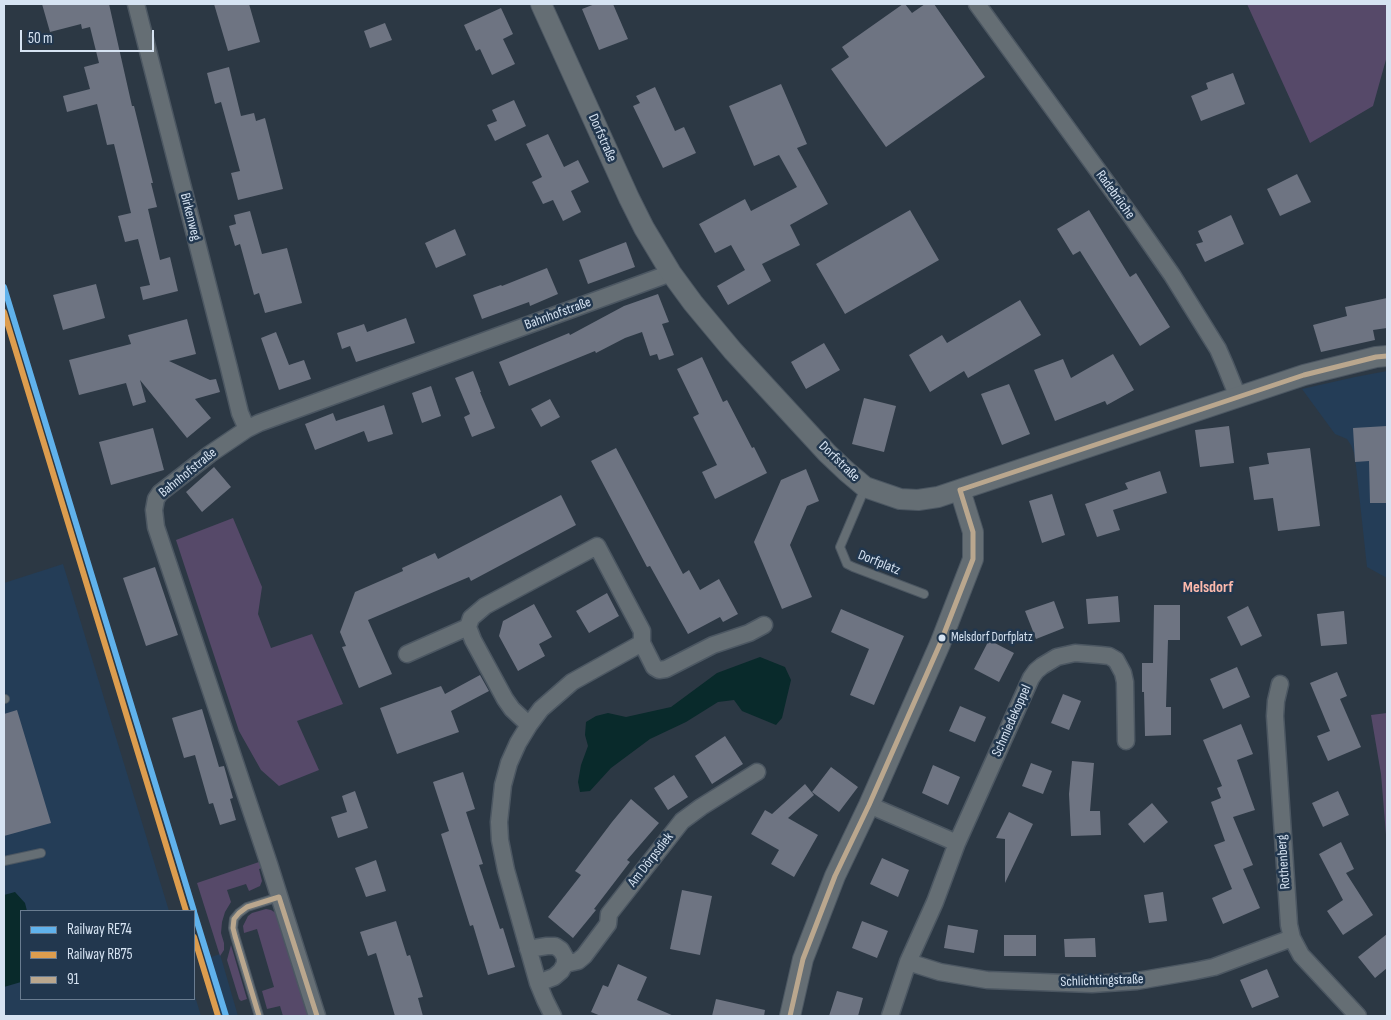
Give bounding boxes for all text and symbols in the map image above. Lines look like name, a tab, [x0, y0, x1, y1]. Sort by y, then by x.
scale bar	[22, 20, 156, 52]
text: 50 m	[28, 29, 53, 48]
street label: Dorfstraße	[584, 111, 620, 165]
street label: Radebrüche	[1092, 167, 1138, 223]
street label: Birkenweg	[176, 191, 204, 243]
street label: Bahnhofstraße	[523, 294, 593, 334]
street label: Dorfstraße	[815, 438, 863, 486]
street label: Bahnhofstraße	[156, 445, 220, 501]
street label: Dorfplatz	[855, 547, 903, 579]
district label: Melsdorf	[1183, 578, 1233, 598]
place label: Melsdorf Dorfplatz	[951, 630, 1033, 646]
marker: Melsdorf Dorfplatz	[937, 633, 947, 643]
street label: Schmiedekoppel	[989, 682, 1035, 760]
street label: Am Dörpsdiek	[625, 829, 677, 891]
street label: Rothenberg	[1274, 834, 1294, 890]
legend	[20, 910, 195, 1000]
text: Railway RE74	[67, 920, 132, 939]
text: Railway RB75	[67, 945, 133, 964]
text: 91	[67, 970, 79, 989]
street label: Schlichtingstraße	[1060, 971, 1144, 991]

